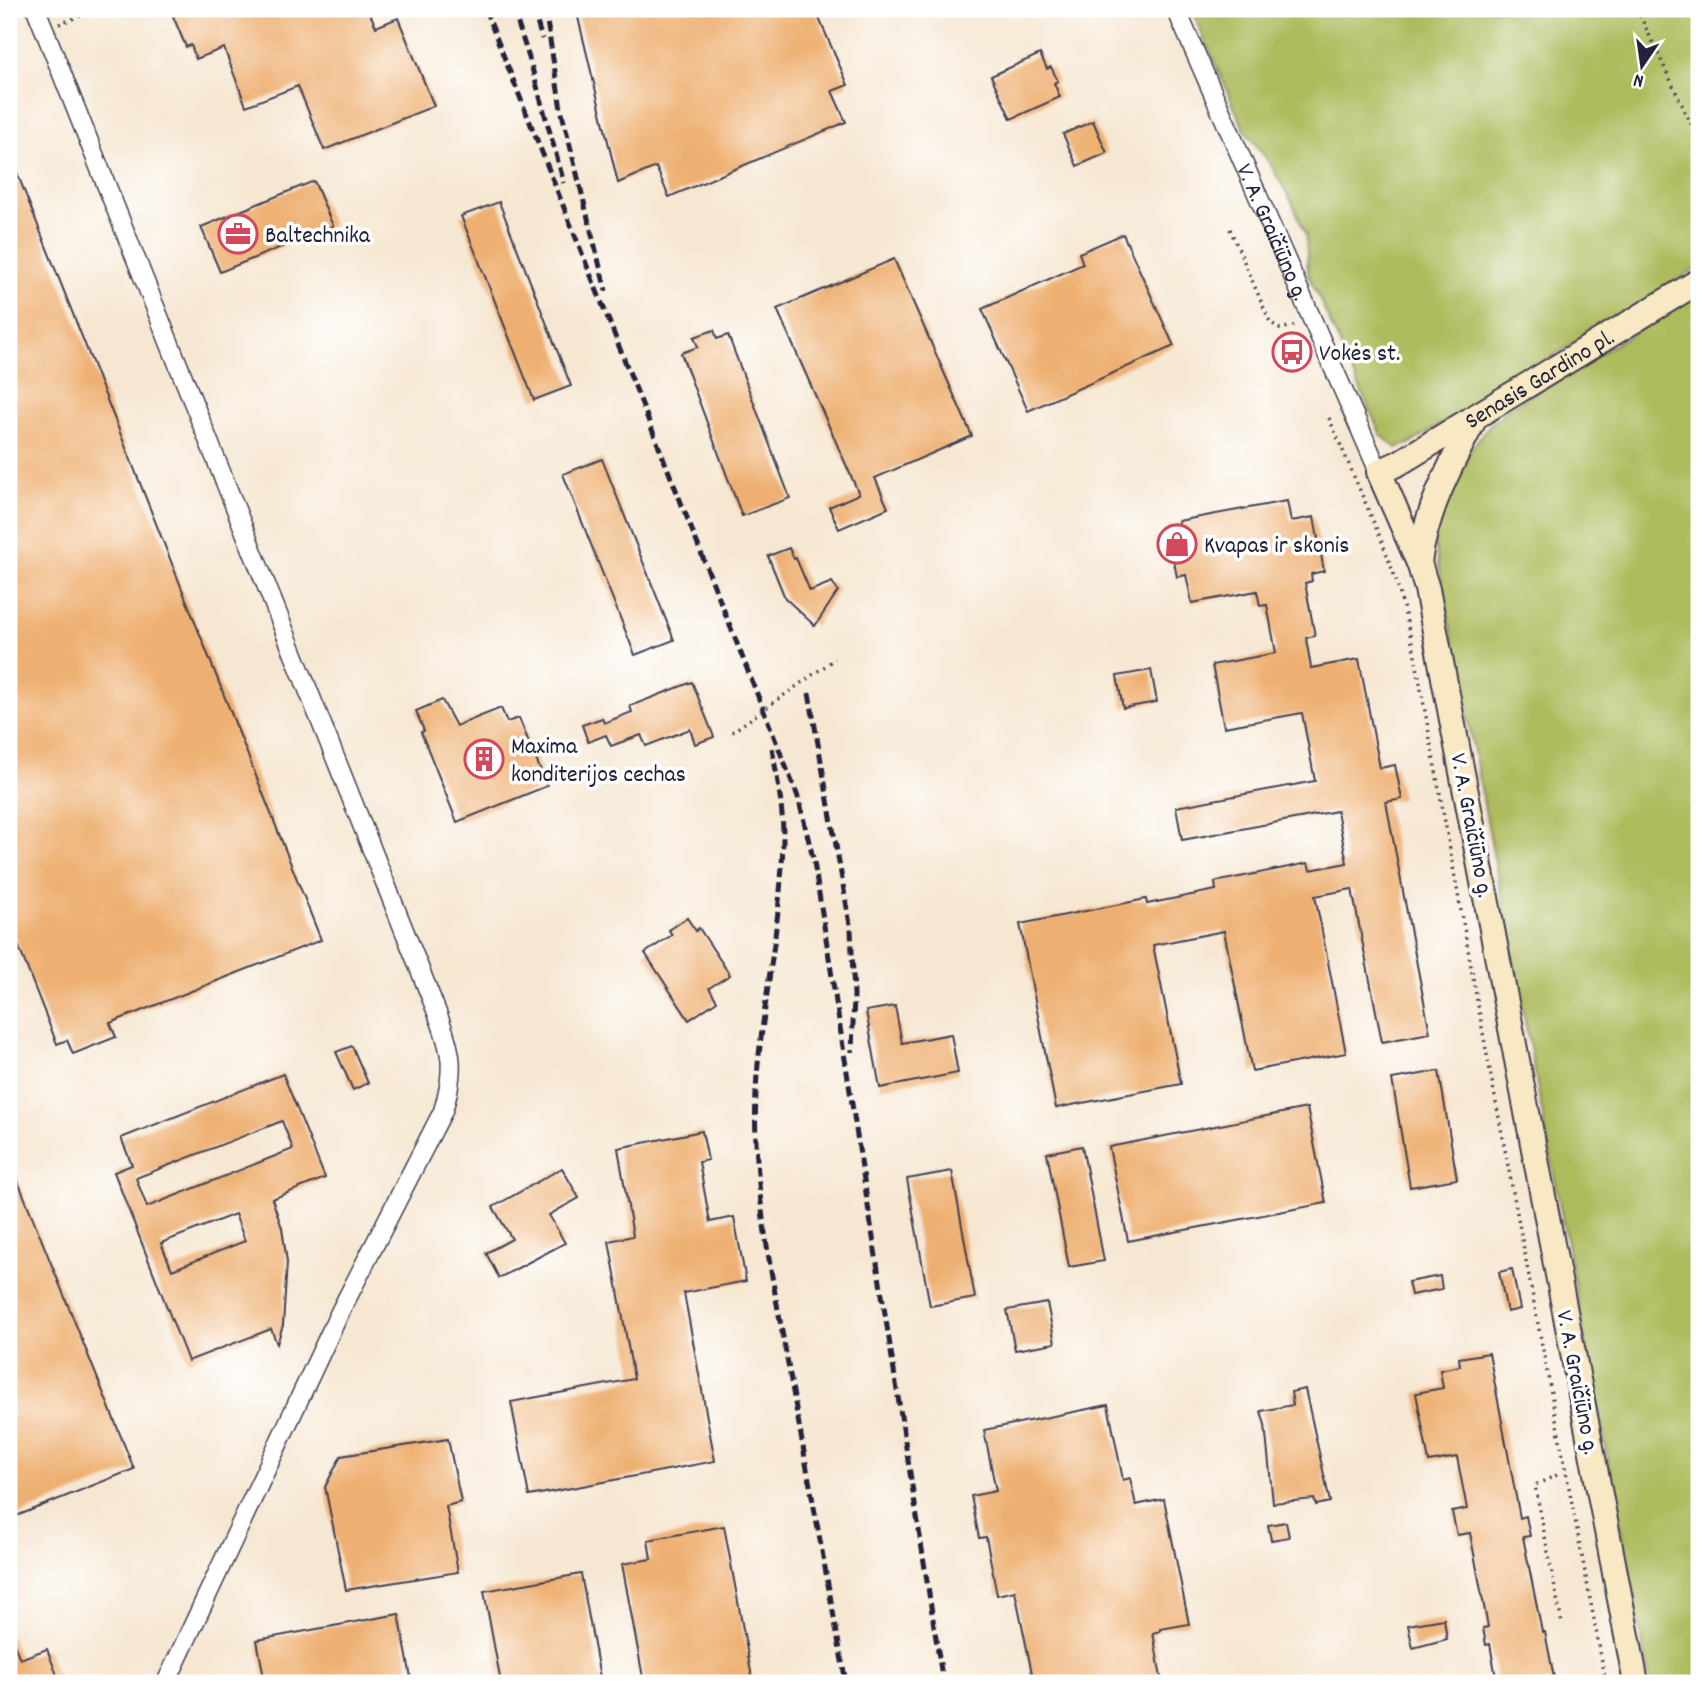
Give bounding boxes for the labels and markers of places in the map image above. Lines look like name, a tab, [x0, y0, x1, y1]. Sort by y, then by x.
office icon: Baltechnika	[217, 213, 259, 255]
place label: Baltechnika	[265, 220, 371, 254]
bus stop icon: Vokės st.	[1271, 331, 1313, 373]
place label: Vokės st.	[1319, 338, 1400, 372]
shop icon: Kvapas ir skonis	[1156, 523, 1198, 565]
place label: Kvapas ir skonis	[1204, 530, 1349, 564]
place label: Maxima konditerijos cechas	[511, 731, 686, 793]
building icon: Maxima konditerijos cechas	[463, 738, 505, 780]

